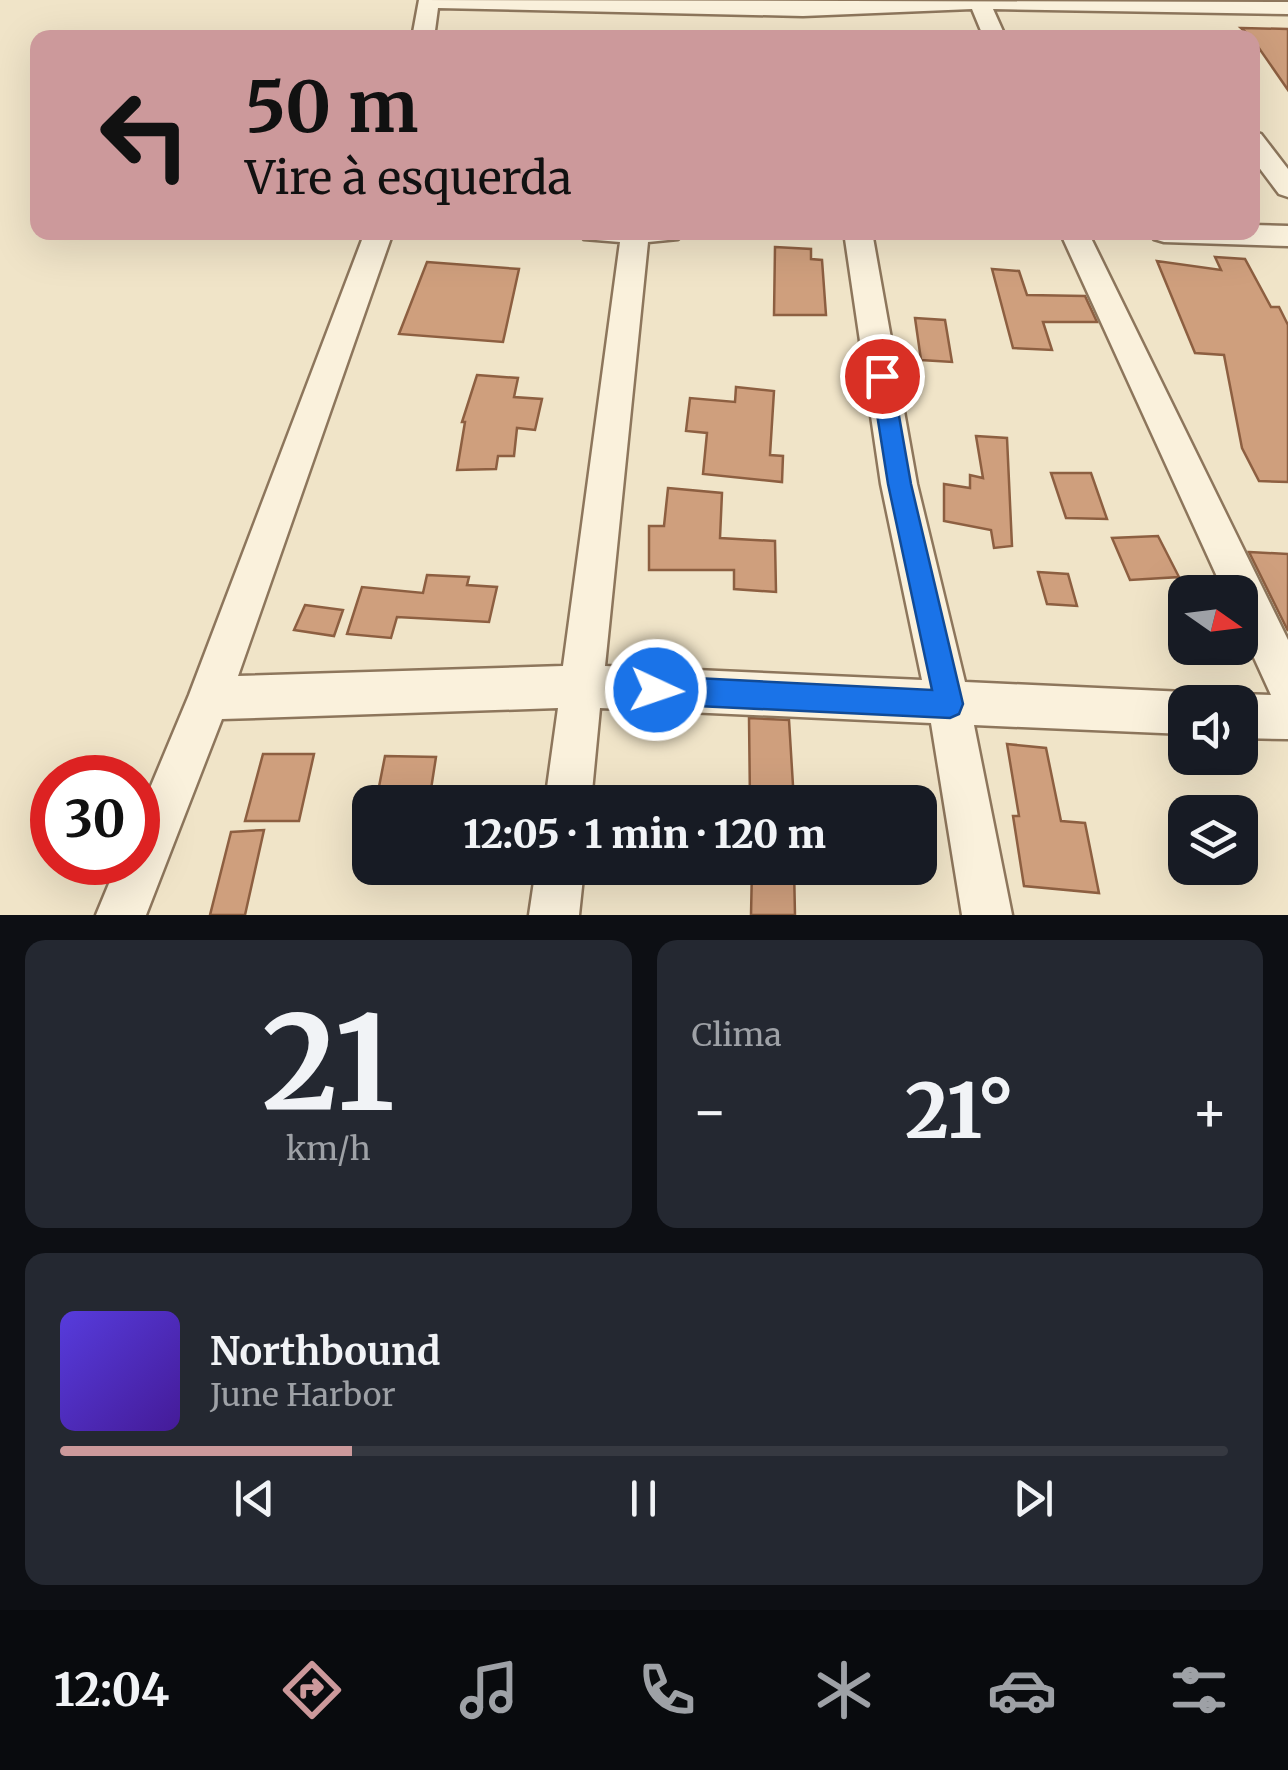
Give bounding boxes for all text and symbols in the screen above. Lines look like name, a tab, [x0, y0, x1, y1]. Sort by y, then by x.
text: 50 m	[245, 63, 418, 151]
icon: left	[80, 70, 210, 200]
text: Vire à esquerda	[245, 150, 572, 206]
pin	[840, 334, 925, 419]
icon: arrive	[855, 349, 910, 404]
north arrow	[1168, 575, 1258, 665]
map controls	[1168, 575, 1258, 885]
position arrow	[604, 638, 708, 742]
button: sound	[1168, 685, 1258, 775]
speed limit sign: 30	[30, 755, 160, 885]
button: layers	[1168, 795, 1258, 885]
text: 12:05 · 1 min · 120 m	[463, 811, 826, 858]
text: 21	[262, 982, 395, 1145]
text: Clima	[692, 1015, 782, 1055]
text: 21°	[905, 1064, 1014, 1158]
text: −	[692, 1077, 728, 1146]
text: +	[1191, 1077, 1228, 1146]
text: km/h	[286, 1129, 371, 1169]
text: Northbound	[210, 1328, 440, 1375]
text: June Harbor	[210, 1375, 396, 1415]
icon: previous	[227, 1471, 282, 1526]
icon: pause	[616, 1471, 671, 1526]
icon: next	[1006, 1471, 1061, 1526]
icon: directions	[277, 1655, 347, 1725]
icon: music	[454, 1655, 524, 1725]
icon: phone	[632, 1655, 702, 1725]
icon: climate	[809, 1655, 879, 1725]
icon: car	[987, 1655, 1057, 1725]
icon: filters	[1164, 1655, 1234, 1725]
text: 12:04	[54, 1662, 169, 1718]

